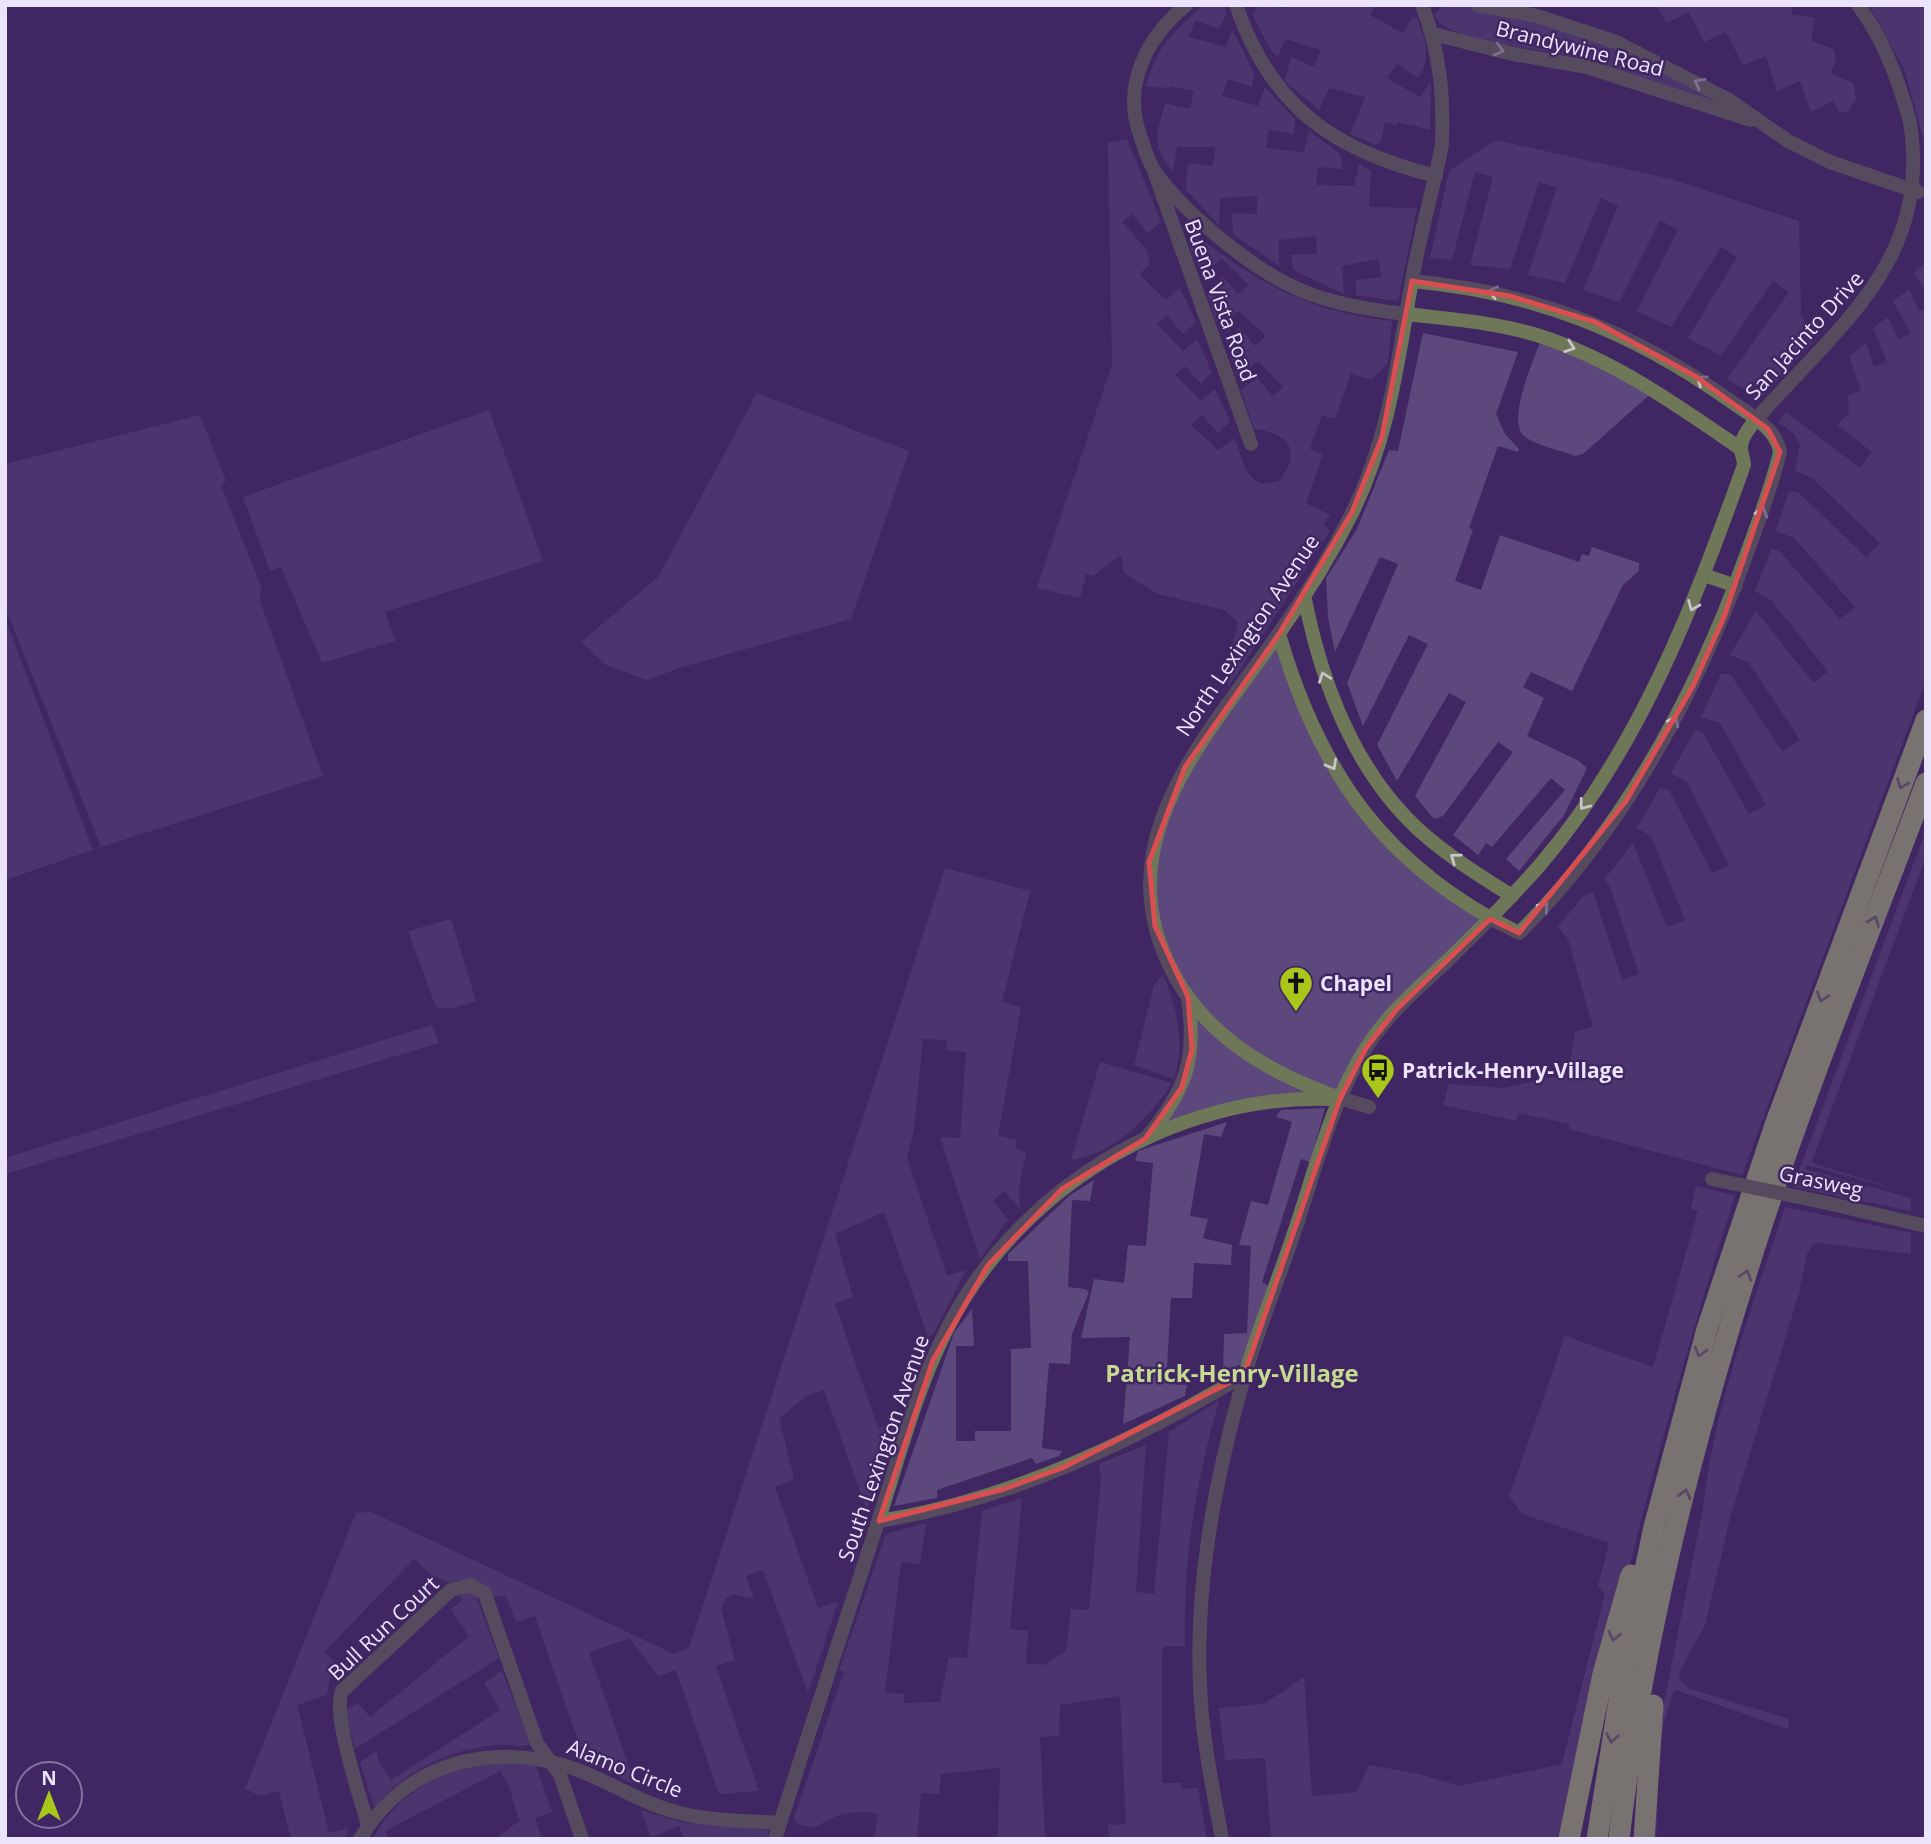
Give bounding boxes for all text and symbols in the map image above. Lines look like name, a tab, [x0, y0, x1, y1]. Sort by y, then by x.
street label: Brandywine Road	[1493, 14, 1667, 82]
one-way arrow	[1493, 42, 1505, 56]
one-way arrow	[1694, 78, 1706, 91]
street label: Buena Vista Road	[1179, 215, 1263, 385]
street label: San Jacinto Drive	[1739, 265, 1869, 405]
one-way arrow	[1487, 286, 1499, 301]
one-way arrow	[1564, 339, 1576, 353]
one-way arrow	[1695, 375, 1708, 388]
one-way arrow	[1753, 506, 1768, 518]
street label: North Lexington Avenue	[1169, 529, 1325, 741]
one-way arrow	[1687, 599, 1701, 611]
one-way arrow	[1318, 672, 1332, 684]
one-way arrow	[1666, 716, 1679, 728]
one-way arrow	[1324, 758, 1337, 770]
one-way arrow	[1896, 778, 1910, 790]
one-way arrow	[1580, 797, 1593, 810]
one-way arrow	[1450, 854, 1463, 866]
one-way arrow	[1536, 903, 1549, 916]
one-way arrow	[1866, 916, 1880, 928]
church icon: Chapel	[1277, 964, 1315, 1013]
place label: Chapel	[1320, 969, 1392, 997]
one-way arrow	[1816, 991, 1830, 1003]
bus stop icon: Patrick-Henry-Village	[1359, 1051, 1397, 1100]
place label: Patrick-Henry-Village	[1402, 1056, 1624, 1084]
street label: Grasweg	[1777, 1158, 1865, 1204]
one-way arrow	[1738, 1269, 1753, 1281]
street label: South Lexington Avenue	[831, 1331, 935, 1565]
one-way arrow	[1694, 1346, 1708, 1358]
district label: Patrick-Henry-Village	[1105, 1356, 1359, 1389]
one-way arrow	[1677, 1488, 1691, 1500]
street label: Bull Run Court	[322, 1570, 444, 1686]
one-way arrow	[1608, 1630, 1622, 1642]
street label: Alamo Circle	[563, 1732, 687, 1804]
one-way arrow	[1605, 1732, 1620, 1744]
north arrow	[14, 1760, 84, 1830]
text: N	[41, 1765, 57, 1791]

